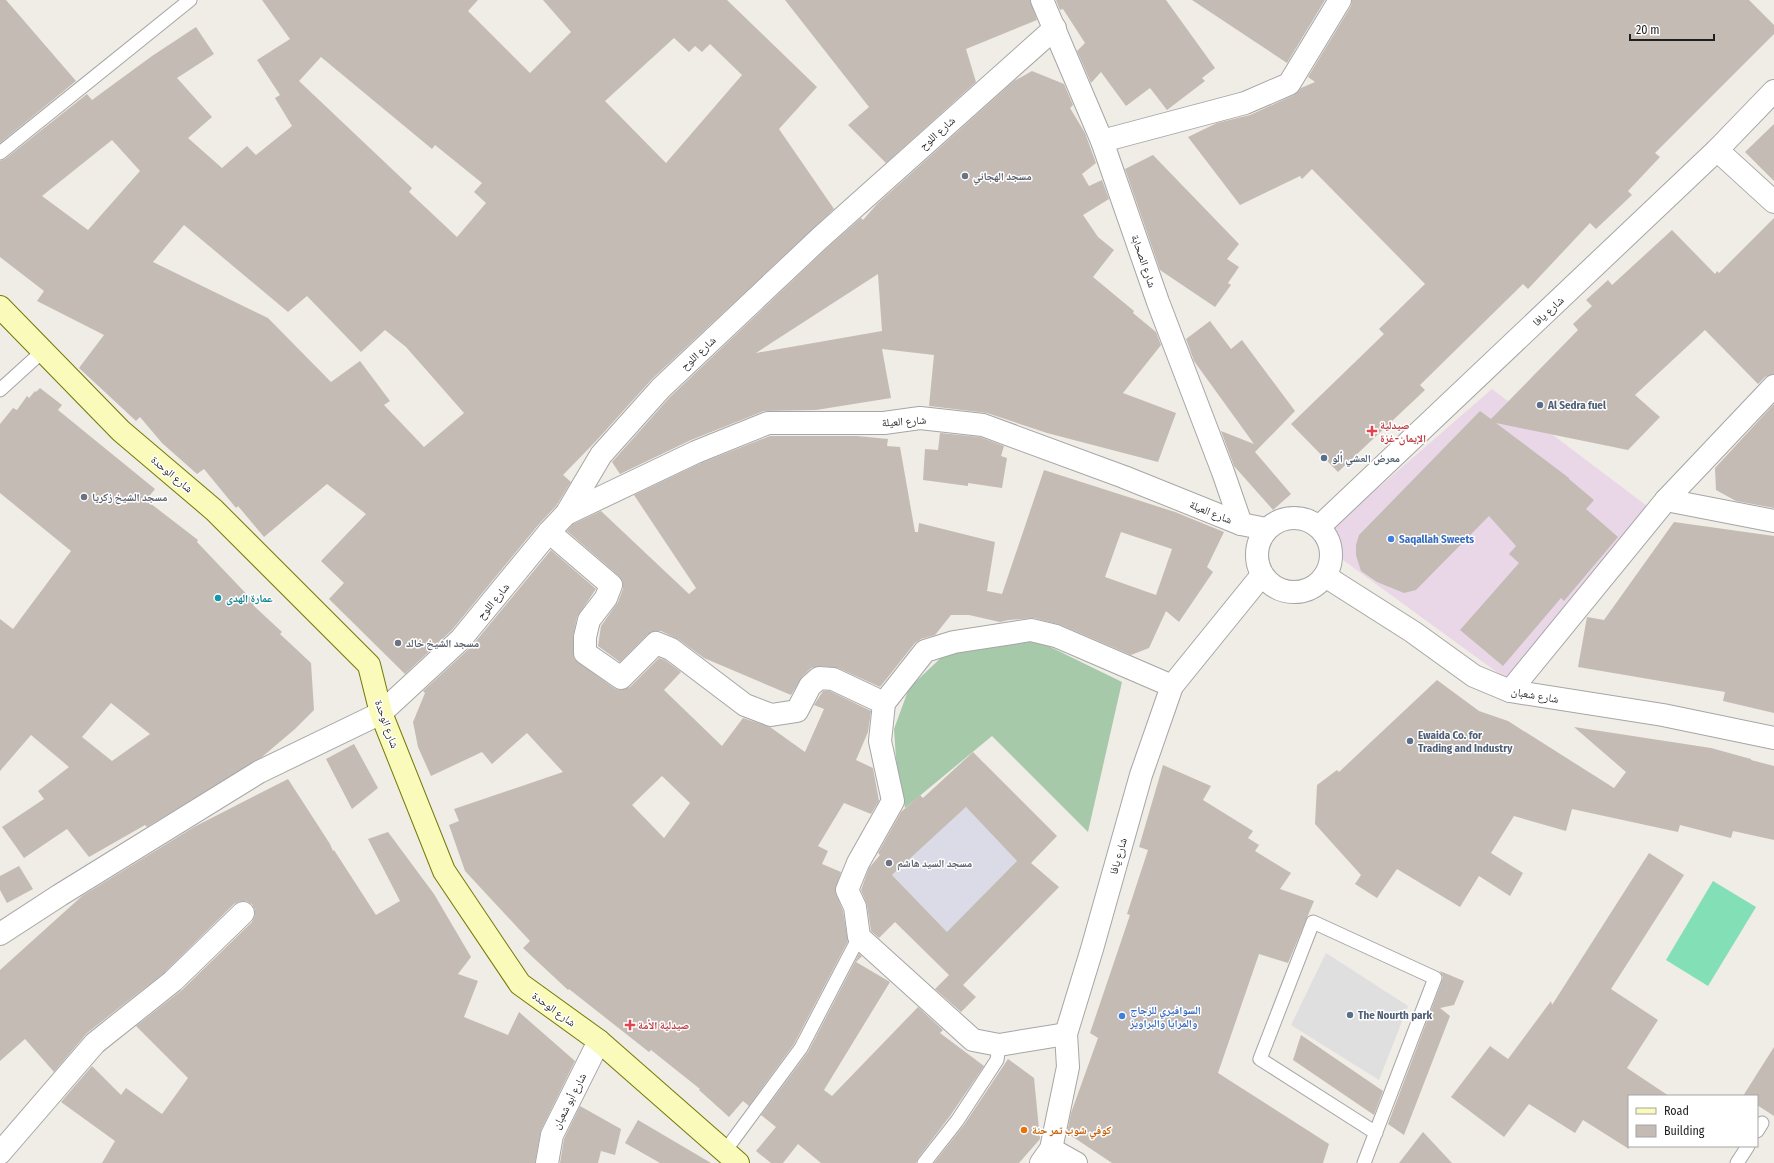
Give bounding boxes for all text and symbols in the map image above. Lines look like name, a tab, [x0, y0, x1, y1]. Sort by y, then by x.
scale bar	[1630, 16, 1714, 42]
text: 20 m	[1636, 23, 1660, 37]
street label: شارع اللوح	[917, 114, 958, 153]
place label: مسجد الهجاني	[973, 170, 1032, 185]
marker: مسجد الهجاني	[960, 171, 970, 181]
street label: شارع الصحابة	[1128, 233, 1159, 289]
street label: شارع يافا	[1530, 294, 1566, 329]
street label: شارع اللوح	[678, 334, 719, 373]
place label: Al Sedra fuel	[1547, 399, 1607, 412]
marker: Al Sedra fuel	[1535, 400, 1545, 410]
street label: شارع العيلة	[881, 413, 927, 430]
place label: صيدلية الإيمان-غزة	[1380, 419, 1426, 446]
marker: صيدلية الإيمان-غزة	[1367, 426, 1377, 436]
place label: معرض العشي ألو	[1332, 451, 1400, 467]
street label: شارع الوحدة	[148, 453, 195, 496]
marker: معرض العشي ألو	[1319, 453, 1329, 463]
place label: مسجد الشيخ زكريا	[92, 491, 167, 505]
marker: مسجد الشيخ زكريا	[79, 492, 89, 502]
street label: شارع العيلة	[1188, 498, 1234, 527]
place label: Saqallah Sweets	[1399, 533, 1474, 546]
marker: Saqallah Sweets	[1386, 534, 1396, 544]
street label: شارع اللوح	[474, 581, 512, 622]
place label: عمارة الهدى	[226, 592, 273, 606]
marker: عمارة الهدى	[213, 593, 223, 603]
place label: مسجد الشيخ خالد	[406, 637, 479, 651]
marker: مسجد الشيخ خالد	[393, 638, 403, 648]
street label: شارع شعبان	[1510, 685, 1560, 706]
street label: شارع الوحدة	[372, 698, 401, 750]
place label: Ewaida Co. for Trading and Industry	[1418, 729, 1513, 755]
marker: Ewaida Co. for Trading and Industry	[1405, 736, 1415, 746]
street label: شارع يافا	[1107, 836, 1130, 876]
place label: مسجد السيد هاشم	[897, 857, 972, 871]
marker: مسجد السيد هاشم	[884, 858, 894, 868]
street label: شارع الوحدة	[530, 989, 578, 1029]
place label: السوافيري للزجاج والمرايا والبراويز	[1129, 1004, 1201, 1030]
place label: The Nourth park	[1358, 1009, 1433, 1022]
marker: The Nourth park	[1345, 1010, 1355, 1020]
marker: السوافيري للزجاج والمرايا والبراويز	[1117, 1011, 1127, 1021]
place label: صيدلية الأمة	[638, 1019, 690, 1032]
marker: صيدلية الأمة	[625, 1020, 635, 1030]
street label: شارع أبو شعبان	[549, 1071, 589, 1131]
legend	[1628, 1095, 1758, 1147]
text: Road	[1664, 1104, 1689, 1118]
place label: كوفي شوب تمر حنة	[1032, 1124, 1112, 1139]
text: Building	[1664, 1124, 1705, 1138]
marker: كوفي شوب تمر حنة	[1019, 1125, 1029, 1135]

